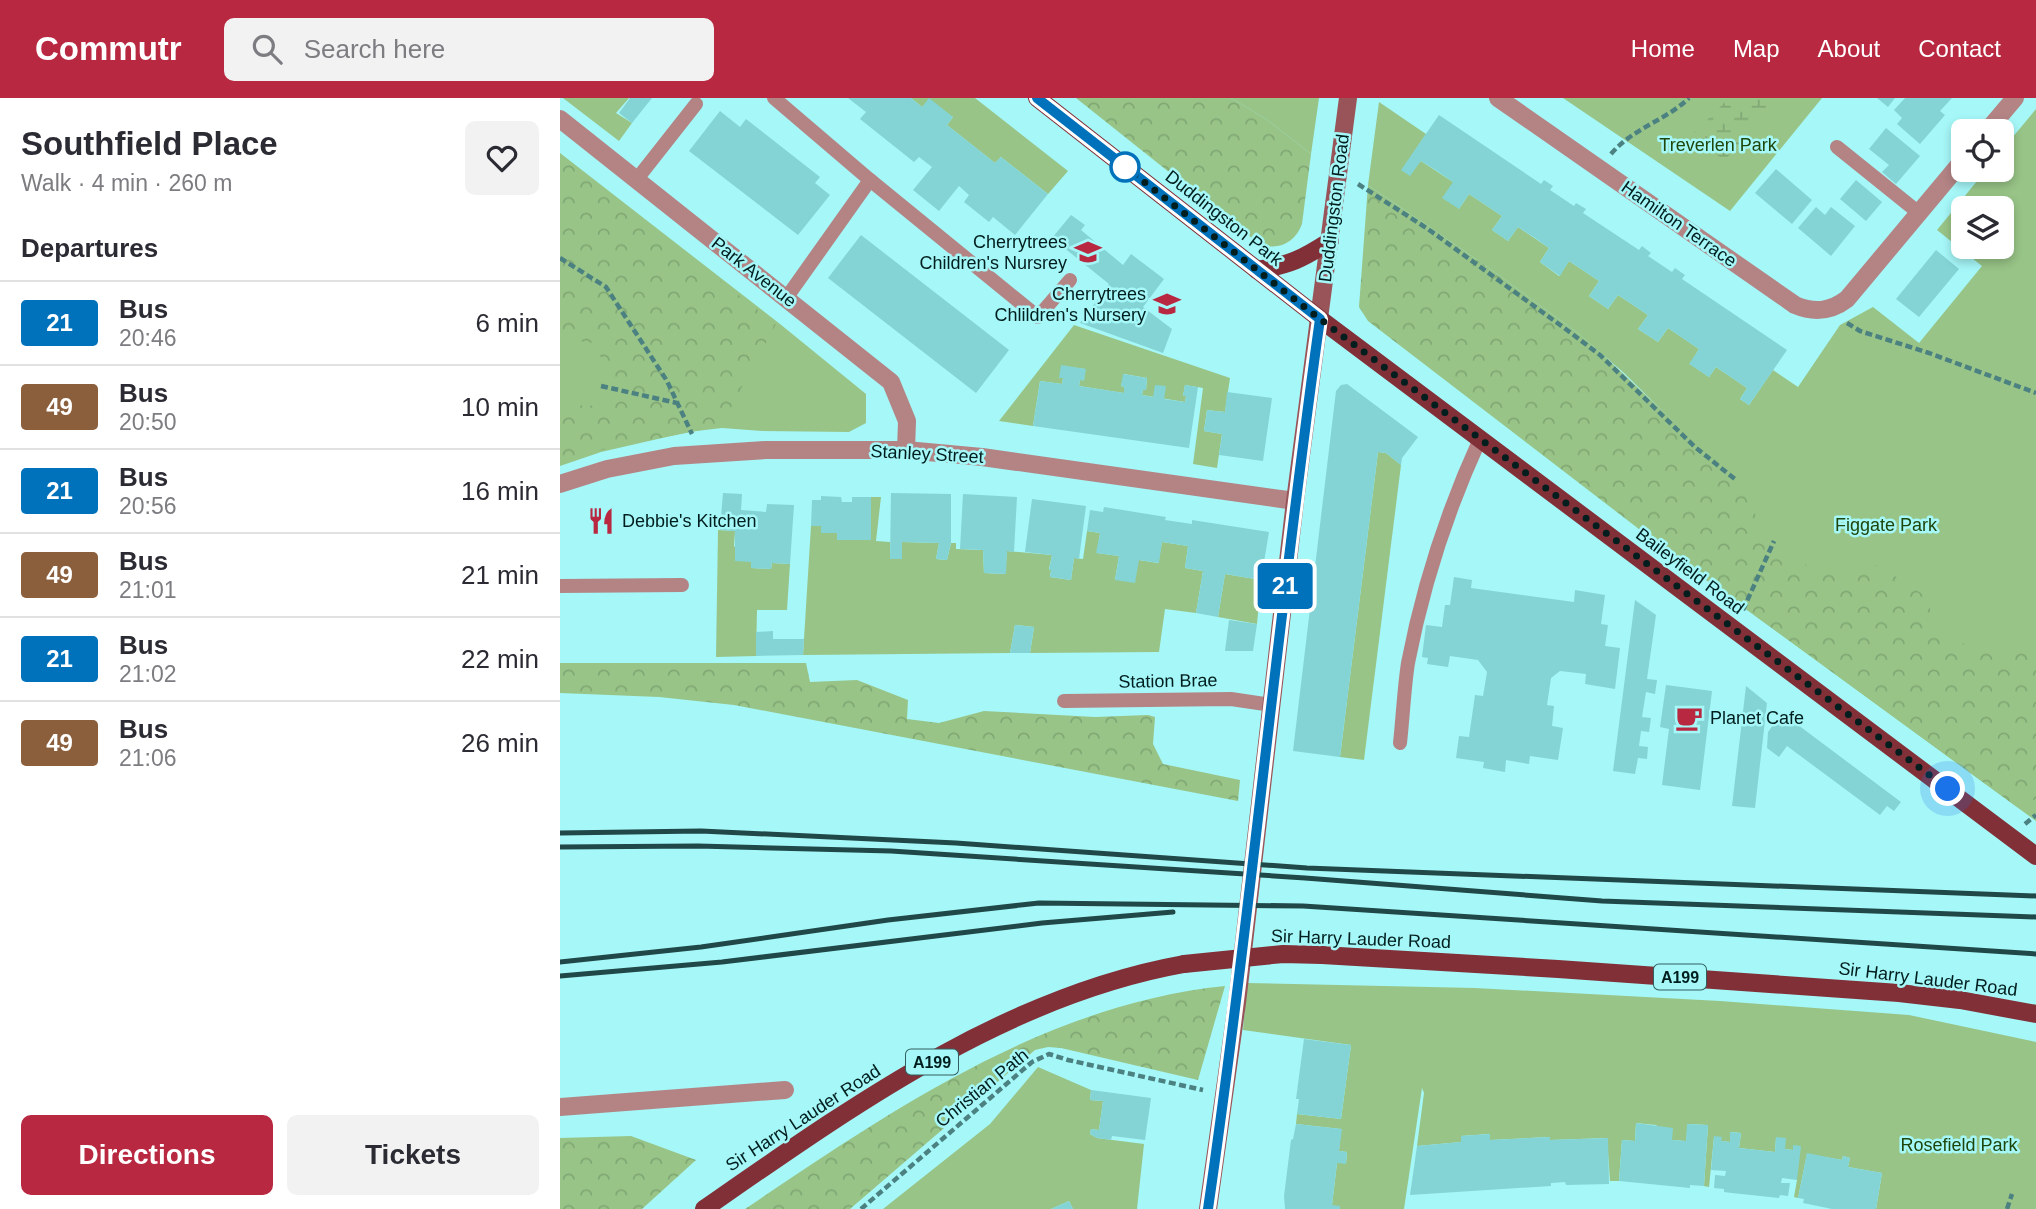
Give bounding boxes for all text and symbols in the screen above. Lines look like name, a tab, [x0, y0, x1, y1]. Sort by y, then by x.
search box	[224, 18, 714, 81]
text: Commutr	[35, 30, 182, 67]
icon: search	[248, 30, 286, 68]
text: Search here	[304, 34, 445, 64]
text: Home	[1631, 35, 1695, 62]
text: Map	[1733, 35, 1780, 62]
text: About	[1818, 35, 1880, 62]
text: Contact	[1918, 35, 2001, 62]
map controls	[1951, 119, 2014, 259]
button: locate	[1951, 119, 2014, 182]
button: heart	[465, 121, 539, 195]
text: Southfield Place	[21, 125, 278, 162]
street label: Duddingston Road	[1315, 133, 1353, 283]
park label: Treverlen Park	[1659, 135, 1778, 155]
unlabelled marker	[1110, 152, 1140, 182]
street label: Duddingston Park	[1161, 166, 1287, 271]
text: Walk · 4 min · 260 m	[21, 170, 232, 196]
street label: Hamilton Terrace	[1618, 177, 1740, 271]
button: layers	[1951, 196, 2014, 259]
place label: Cherrytrees Children's Nursrey	[920, 232, 1067, 273]
text: Departures	[21, 233, 158, 263]
street label: Park Avenue	[708, 233, 800, 311]
school or university icon: Cherrytrees Children's Nursrey	[1073, 237, 1103, 267]
place label: Cherrytrees Chlildren's Nursery	[995, 284, 1146, 325]
school or university icon: Cherrytrees Chlildren's Nursery	[1152, 289, 1182, 319]
text: Bus	[119, 294, 168, 324]
text: 6 min	[475, 308, 539, 338]
text: 21	[46, 309, 73, 336]
text: 20:46	[119, 325, 177, 351]
text: Bus	[119, 378, 168, 408]
text: 10 min	[461, 392, 539, 422]
text: 49	[46, 393, 73, 420]
text: 20:50	[119, 409, 177, 435]
street label: Stanley Street	[870, 441, 984, 467]
text: Bus	[119, 462, 168, 492]
text: 16 min	[461, 476, 539, 506]
text: 21	[46, 477, 73, 504]
text: 20:56	[119, 493, 177, 519]
restaurant icon: Debbie's Kitchen	[586, 506, 616, 536]
place label: Debbie's Kitchen	[622, 511, 757, 531]
park label: Figgate Park	[1835, 515, 1938, 535]
street label: Baileyfield Road	[1632, 524, 1748, 618]
text: Bus	[119, 546, 168, 576]
text: 21 min	[461, 560, 539, 590]
text: 49	[46, 561, 73, 588]
line badge: 21	[1254, 563, 1316, 609]
text: 21	[1272, 572, 1298, 599]
text: 21:01	[119, 577, 177, 603]
text: Bus	[119, 630, 168, 660]
text: 22 min	[461, 644, 539, 674]
text: 21	[46, 645, 73, 672]
text: 21:02	[119, 661, 177, 687]
street label: Station Brae	[1118, 670, 1218, 692]
cafe icon: Planet Cafe	[1674, 703, 1704, 733]
place label: Planet Cafe	[1710, 708, 1804, 728]
text: Bus	[119, 714, 168, 744]
text: 26 min	[461, 728, 539, 758]
text: 49	[46, 729, 73, 756]
text: 21:06	[119, 745, 177, 771]
your location	[1930, 771, 1965, 806]
street label: Sir Harry Lauder Road	[1271, 926, 1451, 952]
street label: Sir Harry Lauder Road	[1837, 958, 2019, 1000]
road number: A199	[1654, 964, 1706, 990]
street label: Christian Path	[932, 1045, 1032, 1131]
road number: A199	[906, 1050, 958, 1074]
street label: Sir Harry Lauder Road	[722, 1061, 884, 1175]
button: Directions	[21, 1115, 273, 1195]
button: Tickets	[287, 1115, 539, 1195]
park label: Rosefield Park	[1900, 1135, 2019, 1155]

